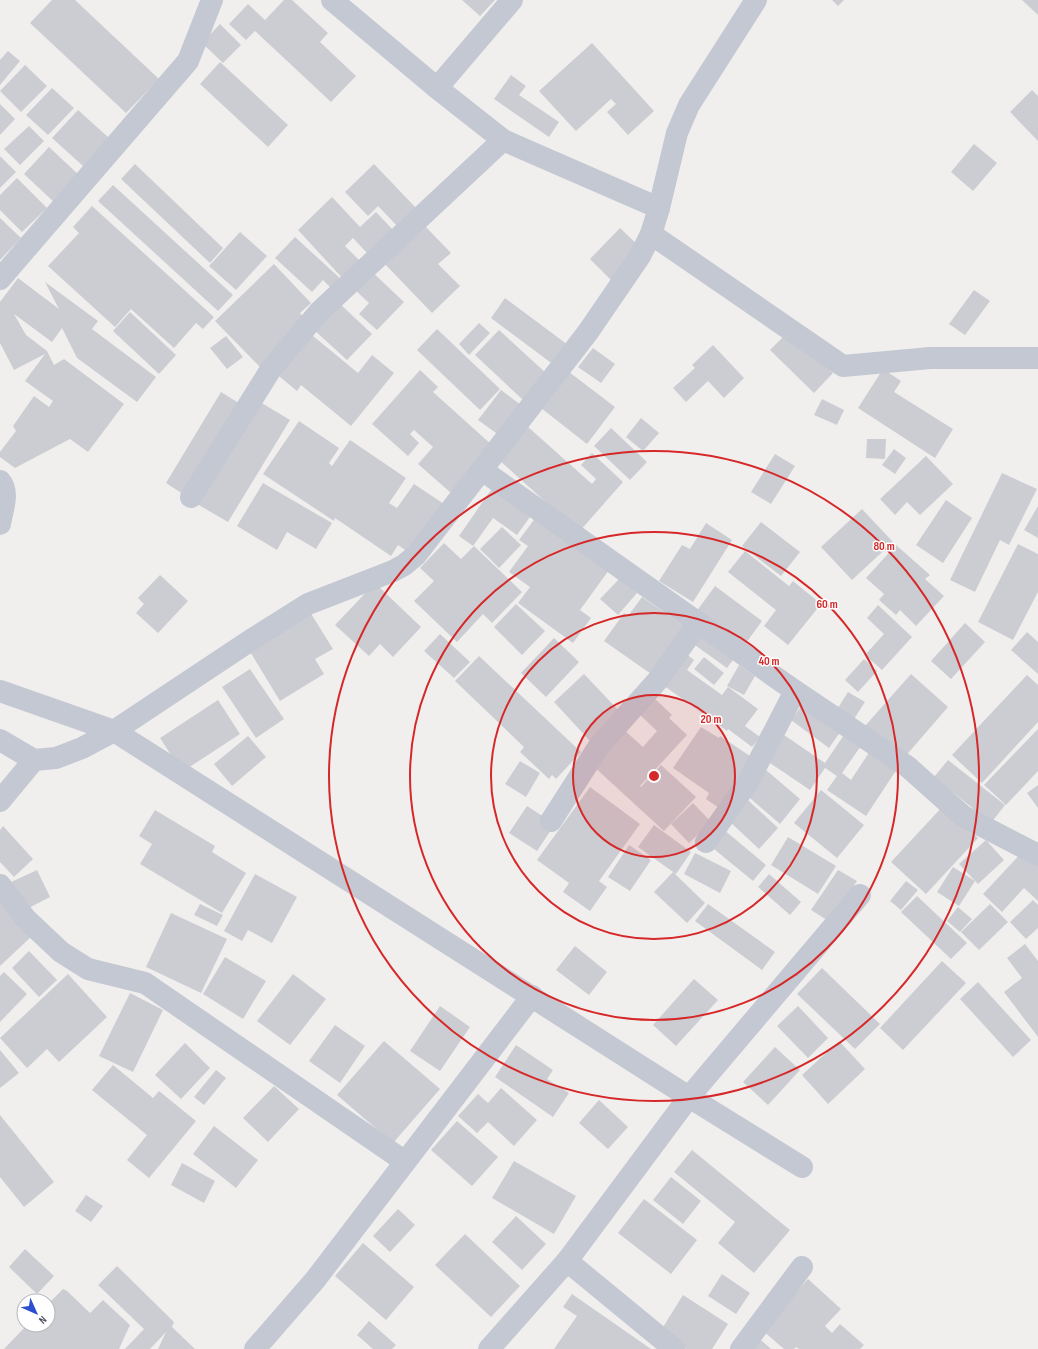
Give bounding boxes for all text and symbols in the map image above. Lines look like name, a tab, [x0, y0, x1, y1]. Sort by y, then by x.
text: 80 m	[873, 539, 895, 554]
text: 60 m	[816, 597, 838, 612]
text: 40 m	[758, 654, 780, 669]
text: 20 m	[701, 712, 721, 727]
centre of rings	[647, 769, 661, 783]
north arrow	[16, 1293, 56, 1333]
text: N	[36, 1313, 49, 1326]

